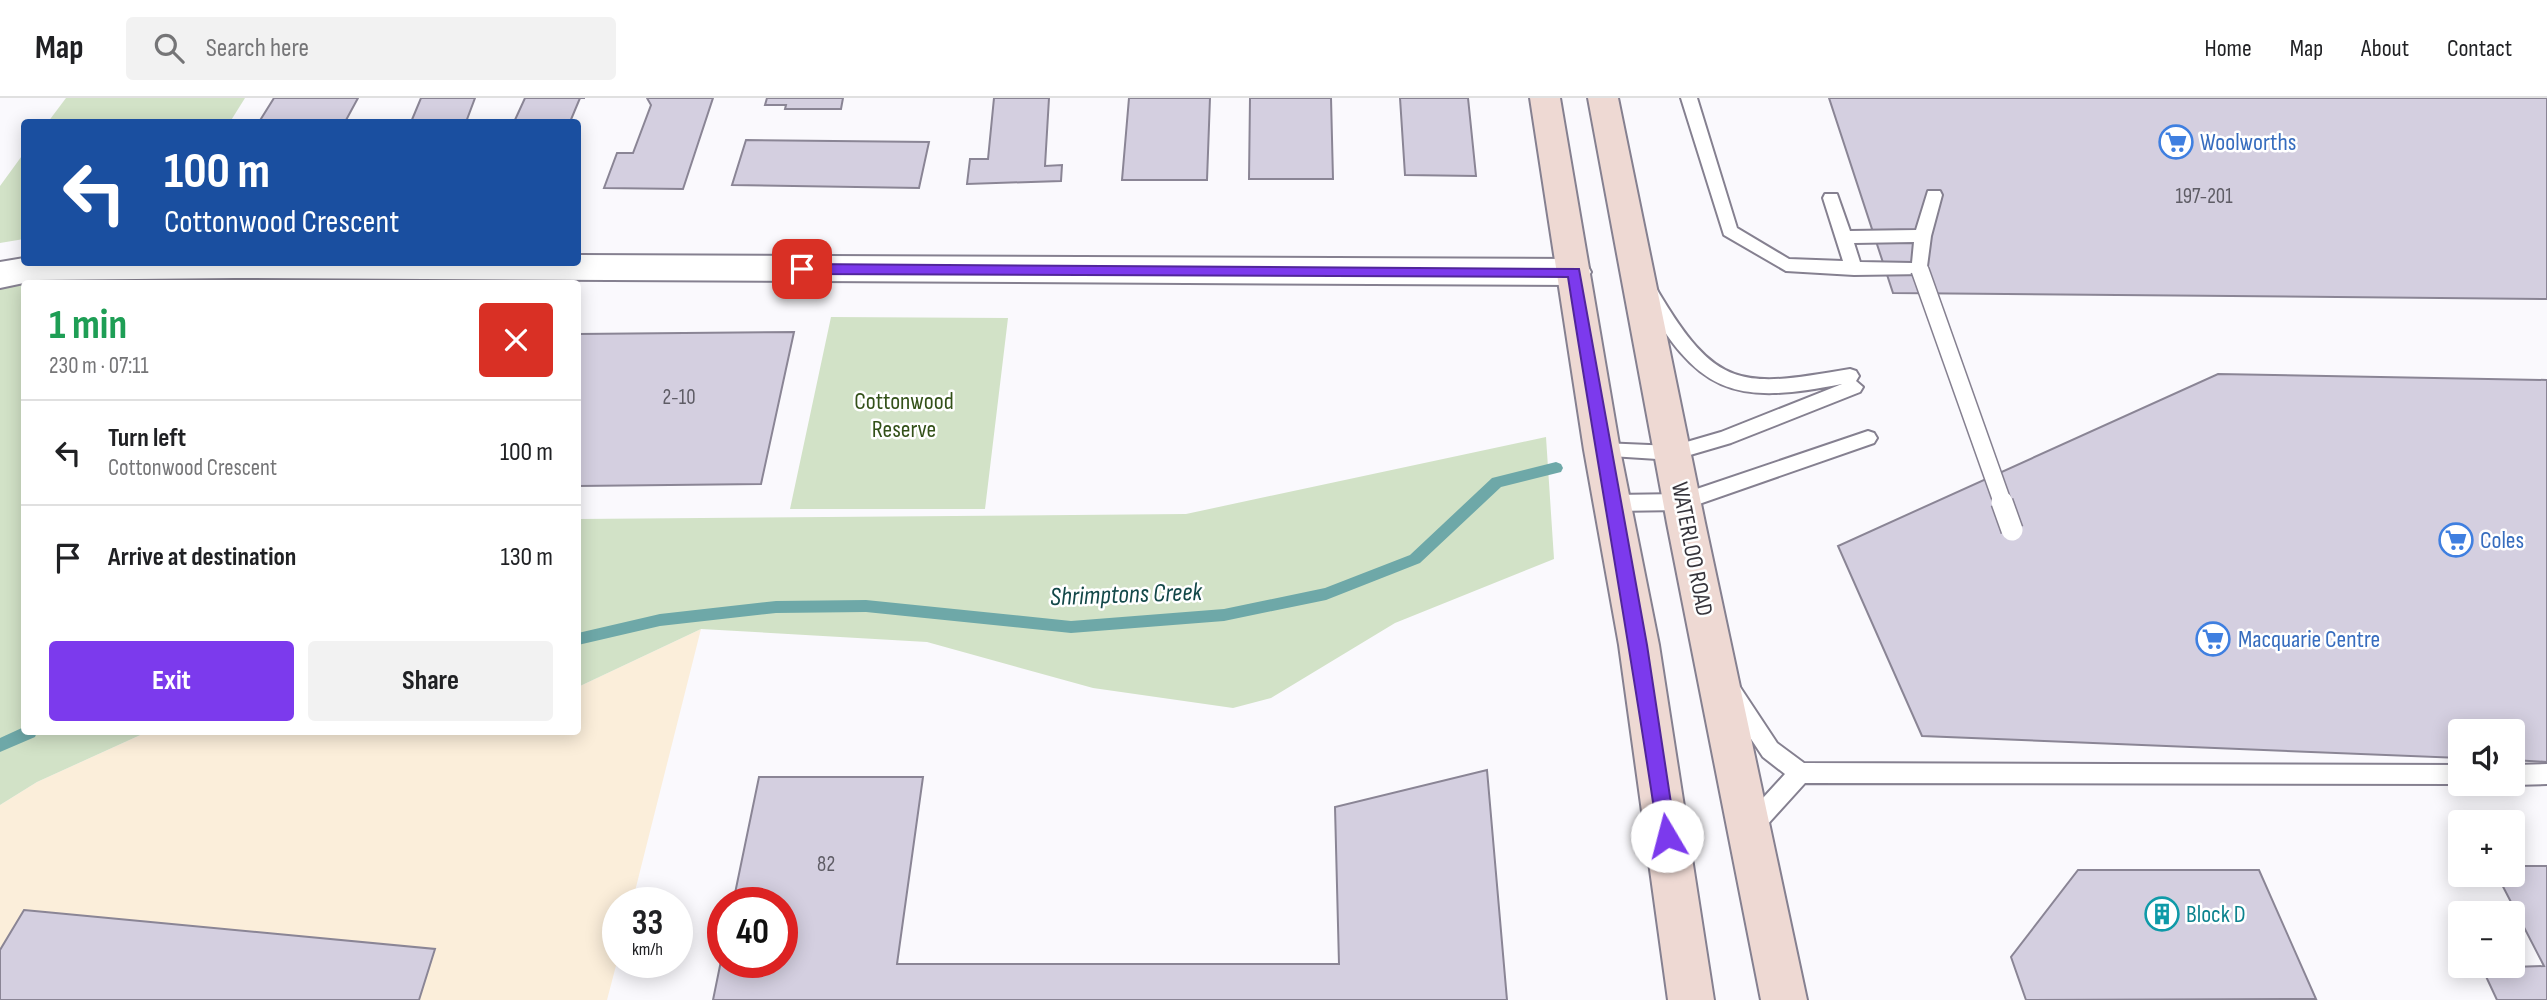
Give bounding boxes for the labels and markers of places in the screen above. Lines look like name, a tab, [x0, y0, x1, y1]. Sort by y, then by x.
supermarket icon: Woolworths	[2157, 123, 2195, 161]
place label: Woolworths	[2200, 128, 2296, 157]
pin	[772, 239, 832, 299]
supermarket icon: Coles	[2437, 521, 2475, 559]
place label: Coles	[2480, 526, 2524, 555]
supermarket icon: Macquarie Centre	[2194, 620, 2232, 658]
place label: Macquarie Centre	[2238, 625, 2380, 654]
building icon: Block D	[2143, 895, 2181, 933]
place label: Block D	[2186, 900, 2246, 929]

